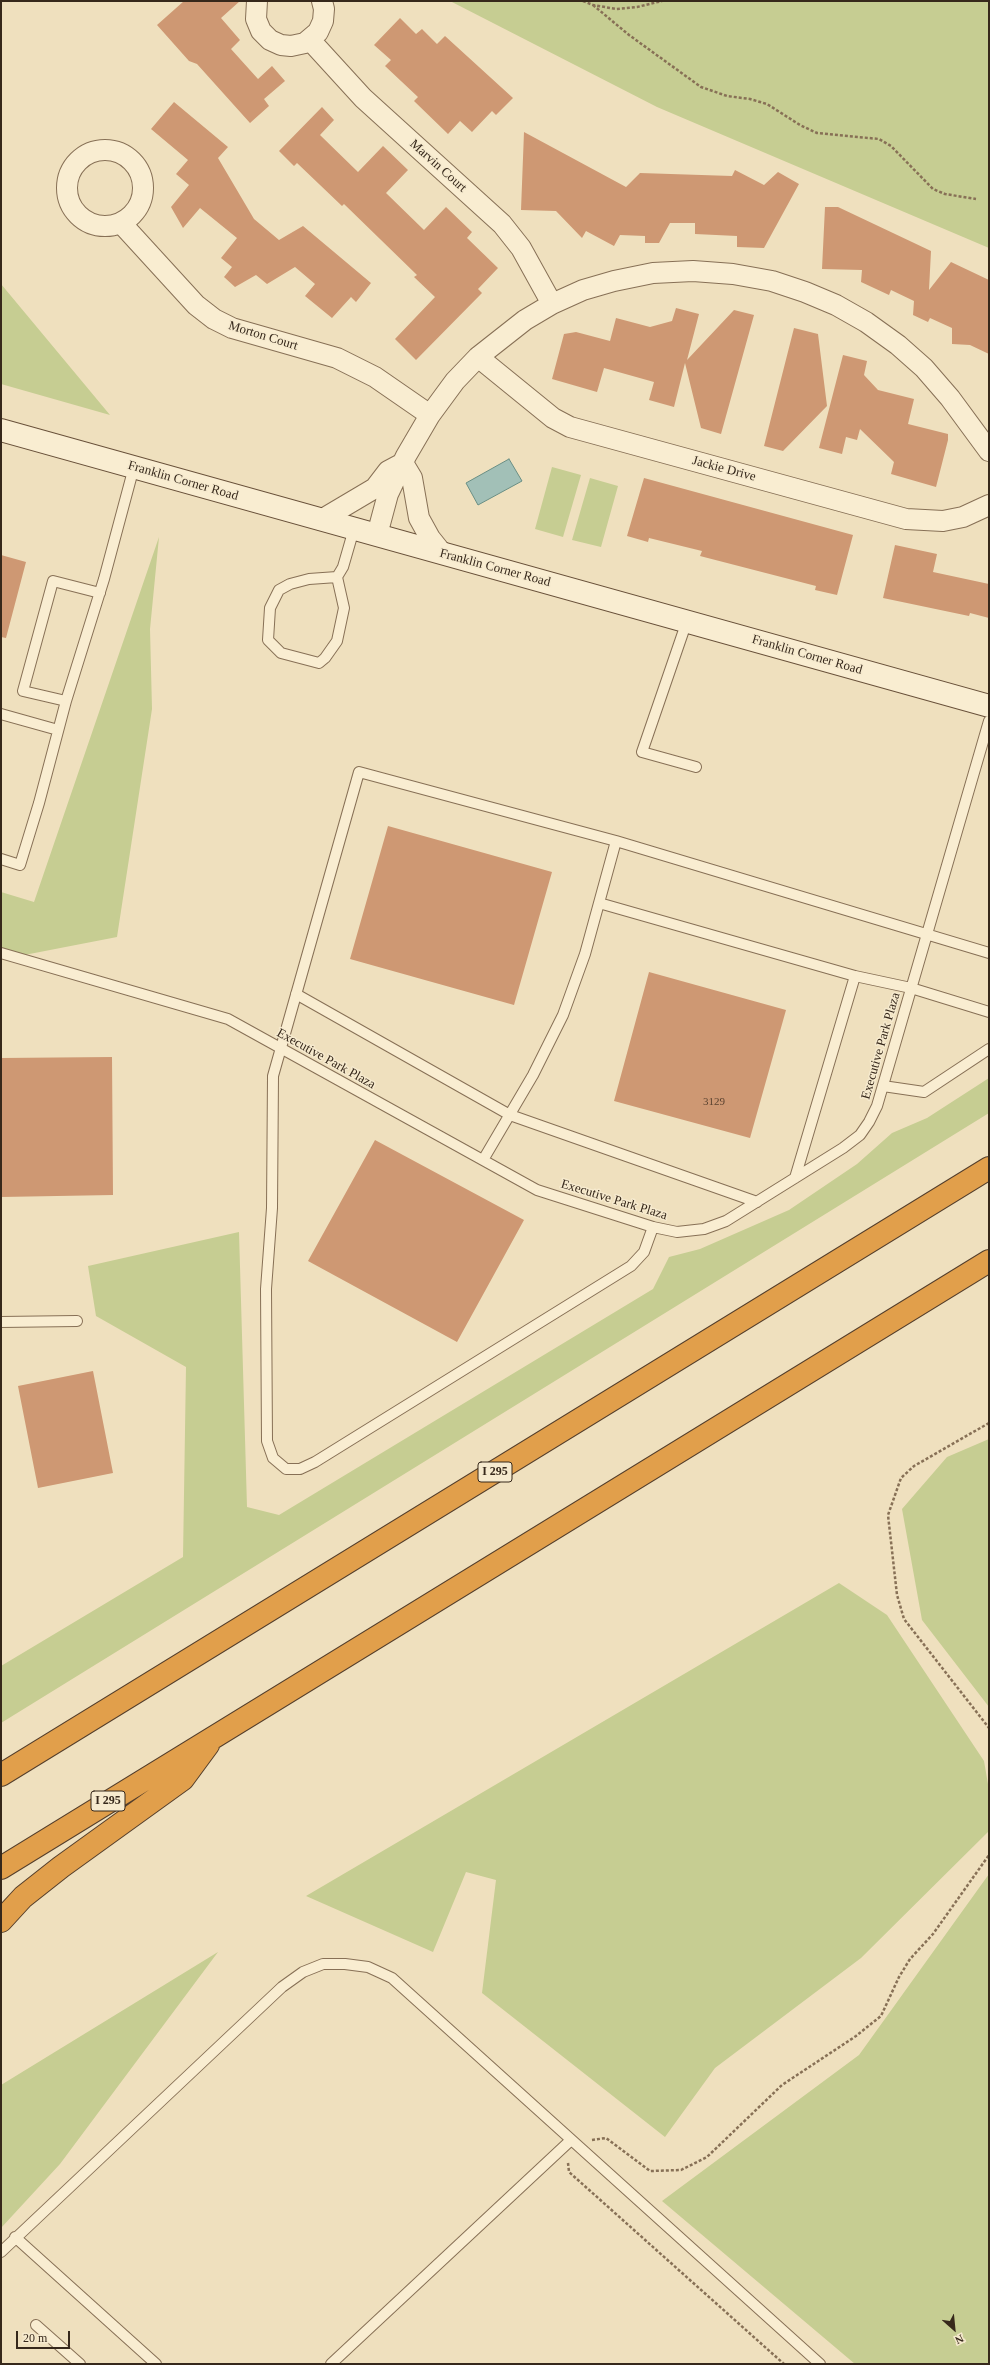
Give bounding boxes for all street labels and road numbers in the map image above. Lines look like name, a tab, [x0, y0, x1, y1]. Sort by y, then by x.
street label: Marvin Court	[406, 136, 470, 196]
street label: Morton Court	[226, 318, 300, 354]
street label: Jackie Drive	[690, 453, 758, 485]
street label: Franklin Corner Road	[126, 458, 240, 504]
street label: Franklin Corner Road	[438, 546, 552, 590]
street label: Franklin Corner Road	[750, 632, 864, 678]
street label: Executive Park Plaza	[858, 991, 904, 1101]
street label: Executive Park Plaza	[274, 1025, 378, 1093]
street label: Executive Park Plaza	[559, 1176, 669, 1224]
road number: I 295	[478, 1462, 512, 1482]
road number: I 295	[91, 1791, 125, 1811]

